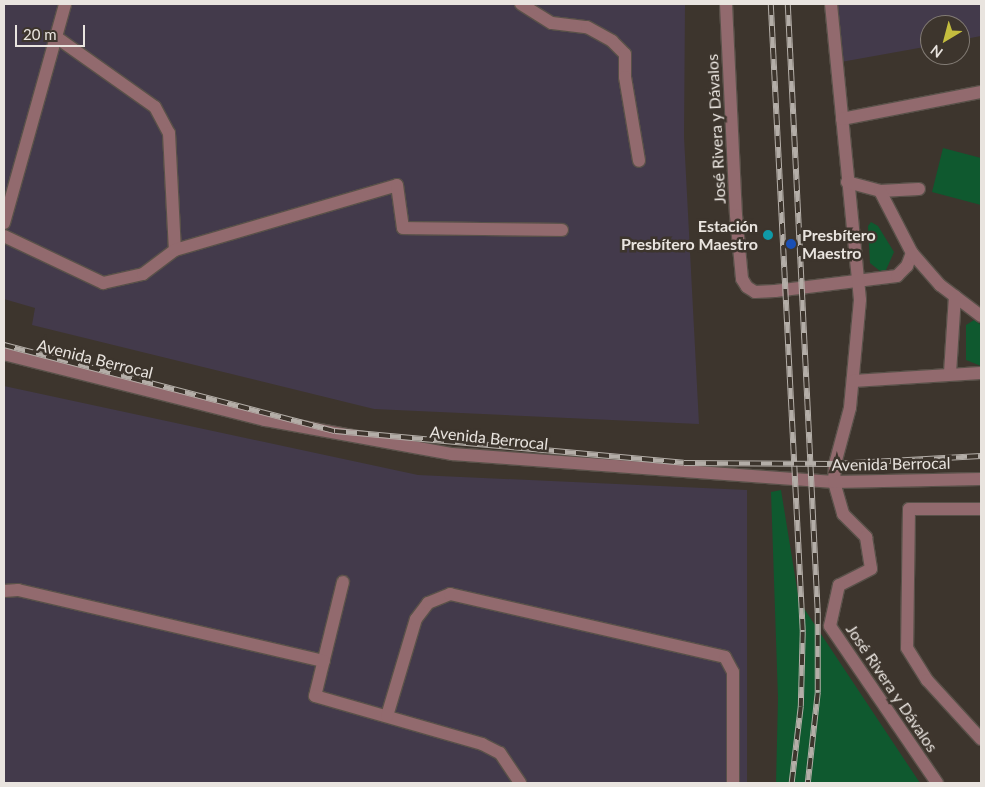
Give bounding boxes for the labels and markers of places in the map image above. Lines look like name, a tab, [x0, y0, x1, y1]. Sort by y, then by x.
place label: Estación Presbítero Maestro	[621, 216, 758, 254]
place label: Presbítero Maestro	[802, 225, 876, 263]
marker: Estación Presbítero Maestro	[762, 229, 774, 241]
marker: Presbítero Maestro	[784, 237, 798, 251]

